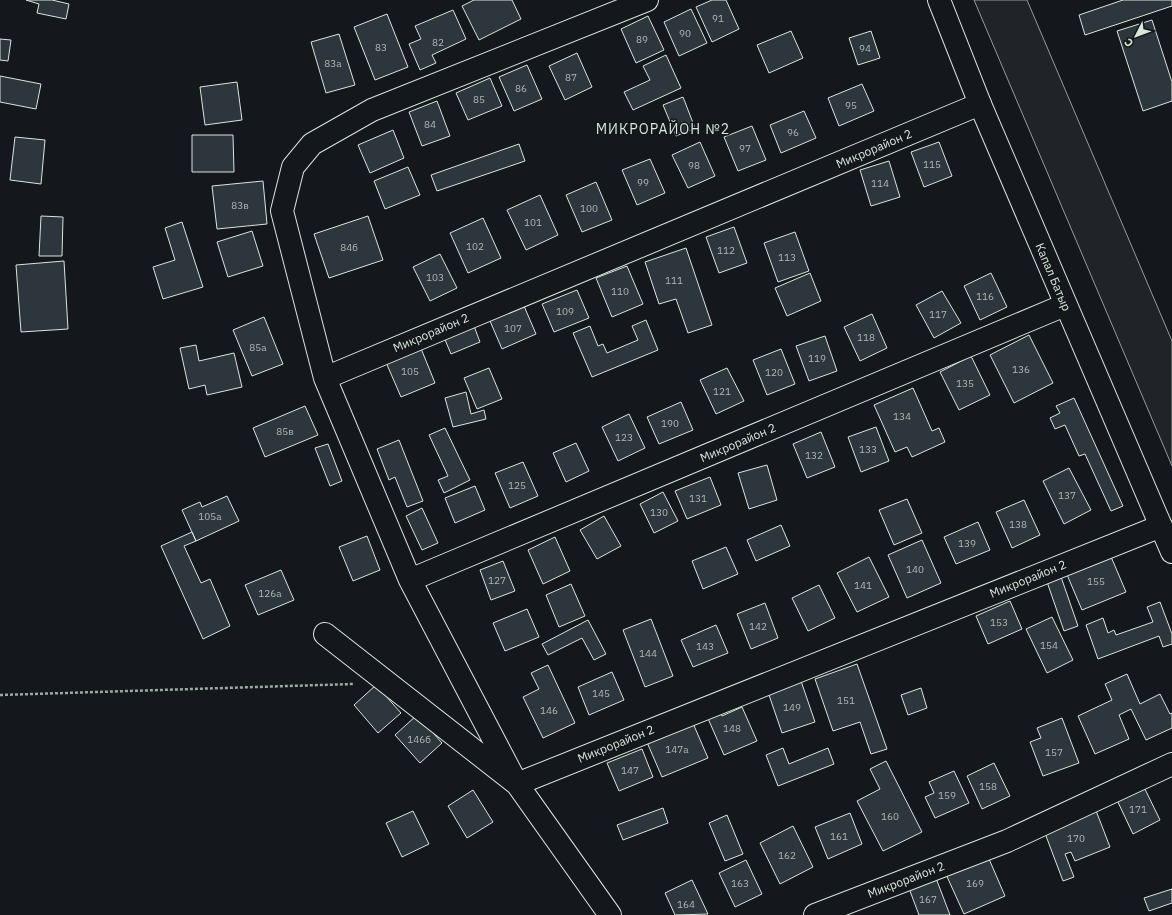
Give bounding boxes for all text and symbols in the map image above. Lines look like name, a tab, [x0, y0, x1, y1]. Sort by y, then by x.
house number: 91	[712, 12, 724, 25]
north arrow	[1116, 16, 1156, 56]
house number: 90	[679, 27, 691, 40]
house number: 89	[636, 33, 648, 46]
text: С	[1121, 35, 1136, 50]
house number: 82	[432, 36, 444, 49]
house number: 83	[375, 41, 387, 54]
house number: 94	[859, 42, 871, 55]
house number: 83а	[324, 57, 342, 70]
house number: 87	[565, 71, 577, 84]
house number: 86	[515, 82, 527, 95]
house number: 85	[473, 93, 485, 106]
house number: 95	[845, 99, 857, 112]
house number: 84	[424, 118, 436, 131]
district label: МИКРОРАЙОН №2	[596, 119, 730, 138]
house number: 96	[787, 126, 799, 139]
street label: Микрорайон 2	[833, 126, 914, 171]
house number: 97	[739, 142, 751, 155]
house number: 115	[923, 158, 941, 171]
house number: 98	[688, 159, 700, 172]
house number: 99	[637, 176, 649, 189]
house number: 114	[871, 177, 889, 190]
house number: 83в	[231, 199, 249, 212]
house number: 100	[580, 202, 598, 215]
house number: 101	[524, 216, 542, 229]
house number: 102	[466, 240, 484, 253]
house number: 84б	[340, 241, 358, 254]
street label: Капал Батыр	[1032, 241, 1075, 313]
house number: 112	[717, 244, 735, 257]
house number: 113	[778, 251, 796, 264]
house number: 103	[426, 271, 444, 284]
house number: 111	[665, 274, 683, 287]
house number: 110	[611, 285, 629, 298]
house number: 116	[976, 290, 994, 303]
house number: 109	[556, 305, 574, 318]
house number: 117	[929, 308, 947, 321]
street label: Микрорайон 2	[390, 310, 471, 355]
house number: 107	[504, 322, 522, 335]
house number: 118	[857, 331, 875, 344]
house number: 85а	[249, 341, 267, 354]
house number: 119	[808, 352, 826, 365]
house number: 136	[1012, 363, 1030, 376]
house number: 105	[401, 365, 419, 378]
house number: 120	[765, 366, 783, 379]
house number: 135	[956, 377, 974, 390]
house number: 121	[713, 385, 731, 398]
house number: 134	[893, 410, 911, 423]
house number: 190	[661, 417, 679, 430]
street label: Микрорайон 2	[697, 420, 778, 465]
house number: 85в	[276, 425, 294, 438]
house number: 123	[615, 431, 633, 444]
house number: 133	[859, 443, 877, 456]
house number: 132	[805, 449, 823, 462]
house number: 125	[508, 479, 526, 492]
house number: 137	[1058, 489, 1076, 502]
house number: 131	[689, 492, 707, 505]
house number: 130	[650, 506, 668, 519]
house number: 105а	[198, 510, 222, 523]
house number: 138	[1009, 518, 1027, 531]
house number: 139	[958, 537, 976, 550]
street label: Микрорайон 2	[987, 556, 1068, 601]
house number: 140	[906, 563, 924, 576]
house number: 127	[488, 574, 506, 587]
house number: 155	[1087, 575, 1105, 588]
house number: 141	[854, 579, 872, 592]
house number: 126а	[258, 587, 282, 600]
house number: 153	[990, 616, 1008, 629]
house number: 142	[749, 620, 767, 633]
house number: 154	[1040, 639, 1058, 652]
house number: 143	[696, 640, 714, 653]
house number: 144	[639, 647, 657, 660]
house number: 145	[592, 687, 610, 700]
house number: 151	[837, 694, 855, 707]
house number: 149	[783, 701, 801, 714]
house number: 146	[540, 704, 558, 717]
street label: Микрорайон 2	[575, 721, 656, 766]
house number: 148	[723, 722, 741, 735]
house number: 146б	[407, 733, 431, 746]
house number: 147а	[665, 743, 689, 756]
house number: 157	[1045, 746, 1063, 759]
house number: 147	[621, 764, 639, 777]
house number: 158	[979, 780, 997, 793]
house number: 159	[938, 789, 956, 802]
house number: 171	[1129, 803, 1147, 816]
house number: 160	[881, 810, 899, 823]
house number: 161	[830, 830, 848, 843]
house number: 170	[1067, 832, 1085, 845]
house number: 162	[778, 849, 796, 862]
street label: Микрорайон 2	[865, 858, 946, 901]
house number: 163	[731, 877, 749, 890]
house number: 169	[966, 877, 984, 890]
house number: 167	[919, 893, 937, 906]
house number: 164	[677, 898, 695, 911]

